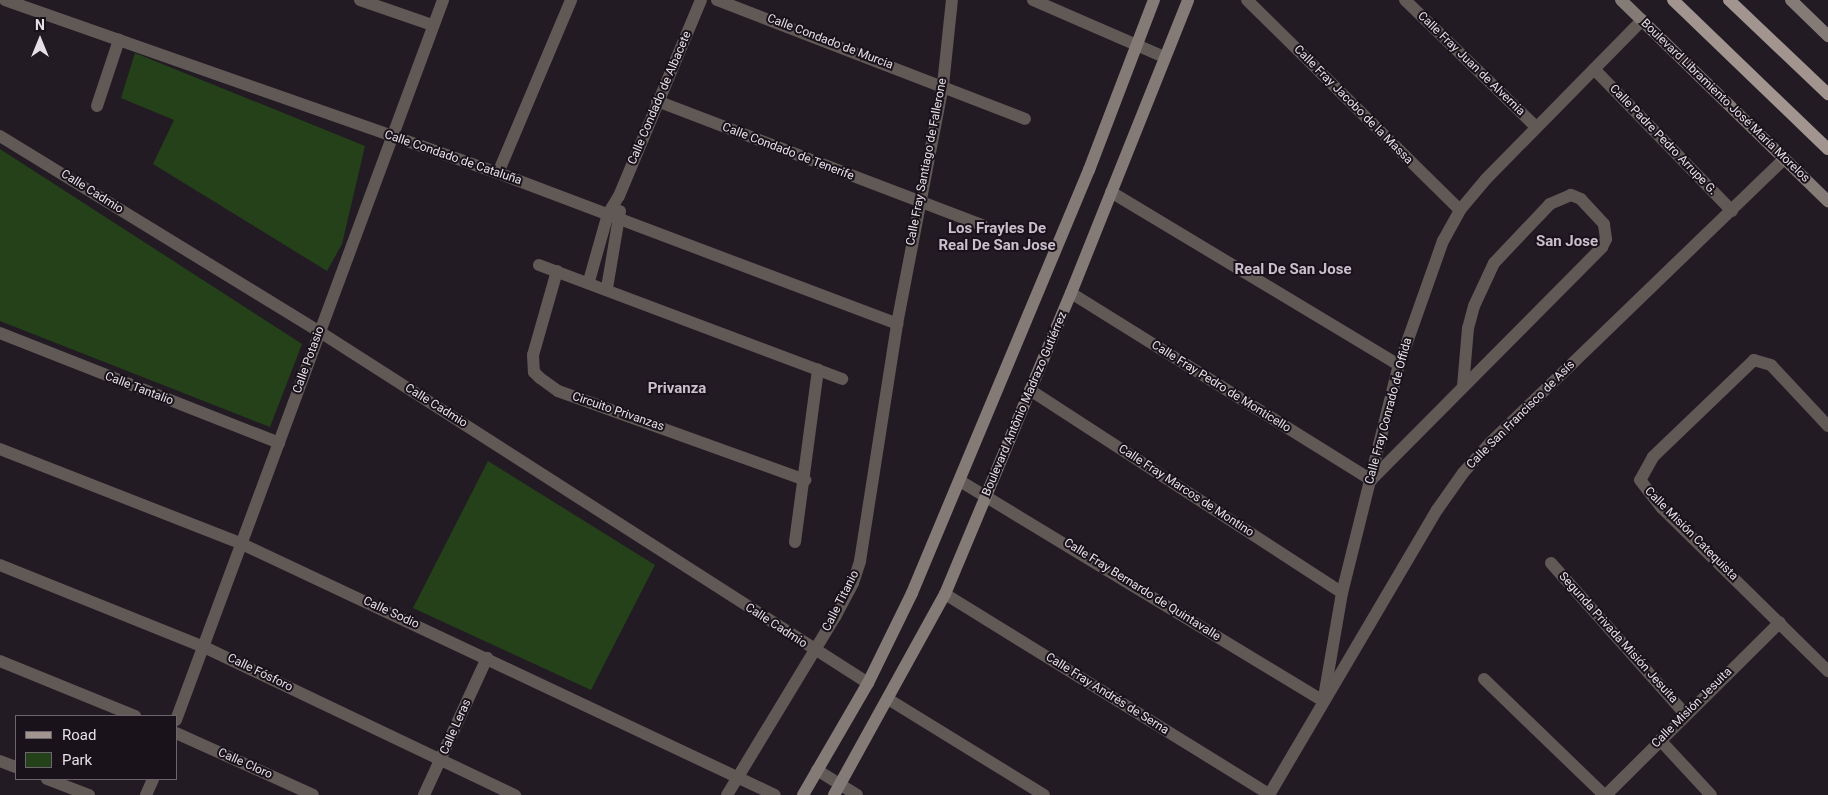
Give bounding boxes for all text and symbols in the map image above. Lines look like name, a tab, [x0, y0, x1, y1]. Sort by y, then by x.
street label: Calle Fray Juan de Alvernia	[1414, 9, 1528, 119]
street label: Calle Condado de Murcia	[765, 11, 895, 73]
north arrow	[15, 15, 65, 65]
street label: Boulevard Libramiento José María Morelos	[1638, 16, 1812, 186]
text: N	[35, 17, 45, 33]
street label: Calle Condado de Albacete	[625, 29, 695, 167]
street label: Calle Fray Jacobo de la Massa	[1291, 43, 1415, 167]
street label: Calle Fray Santiago de Fallerone	[904, 77, 950, 247]
street label: Calle Padre Pedro Arrupe G.	[1606, 82, 1720, 198]
street label: Calle Condado de Tenerife	[720, 120, 856, 184]
street label: Calle Condado de Cataluña	[382, 128, 524, 188]
street label: Calle Cadmio	[58, 167, 126, 217]
district label: Los Frayles De Real De San Jose	[938, 219, 1056, 254]
district label: San Jose	[1536, 233, 1598, 251]
district label: Real De San Jose	[1234, 261, 1352, 279]
street label: Boulevard Antônio Madrazo Gutiérrez	[980, 310, 1070, 498]
street label: Calle Potasio	[290, 325, 328, 395]
street label: Calle Fray Conrado de Offida	[1362, 336, 1416, 486]
street label: Calle Fray Pedro de Monticello	[1149, 338, 1293, 436]
street label: Calle San Francisco de Asís	[1464, 358, 1578, 472]
street label: Calle Tantalio	[103, 369, 175, 409]
district label: Privanza	[648, 380, 706, 398]
street label: Calle Cadmio	[402, 381, 470, 431]
street label: Circuito Privanzas	[570, 390, 666, 434]
street label: Calle Fray Marcos de Montino	[1116, 442, 1256, 540]
street label: Calle Misión Catequista	[1641, 484, 1741, 584]
street label: Calle Fray Bernardo de Quintavalle	[1061, 536, 1223, 644]
street label: Calle Titanio	[820, 568, 862, 634]
street label: Segunda Privada Misión Jesuita	[1555, 570, 1681, 706]
street label: Calle Sodio	[361, 594, 421, 632]
street label: Calle Cadmio	[742, 601, 810, 651]
street label: Calle Fray Andrés de Serna	[1043, 650, 1171, 738]
street label: Calle Fósforo	[225, 651, 295, 695]
street label: Calle Misión Jesuita	[1649, 665, 1735, 751]
street label: Calle Leras	[437, 697, 475, 757]
legend	[15, 715, 178, 780]
text: Road	[62, 726, 96, 744]
street label: Calle Cloro	[216, 746, 274, 782]
text: Park	[62, 751, 92, 769]

